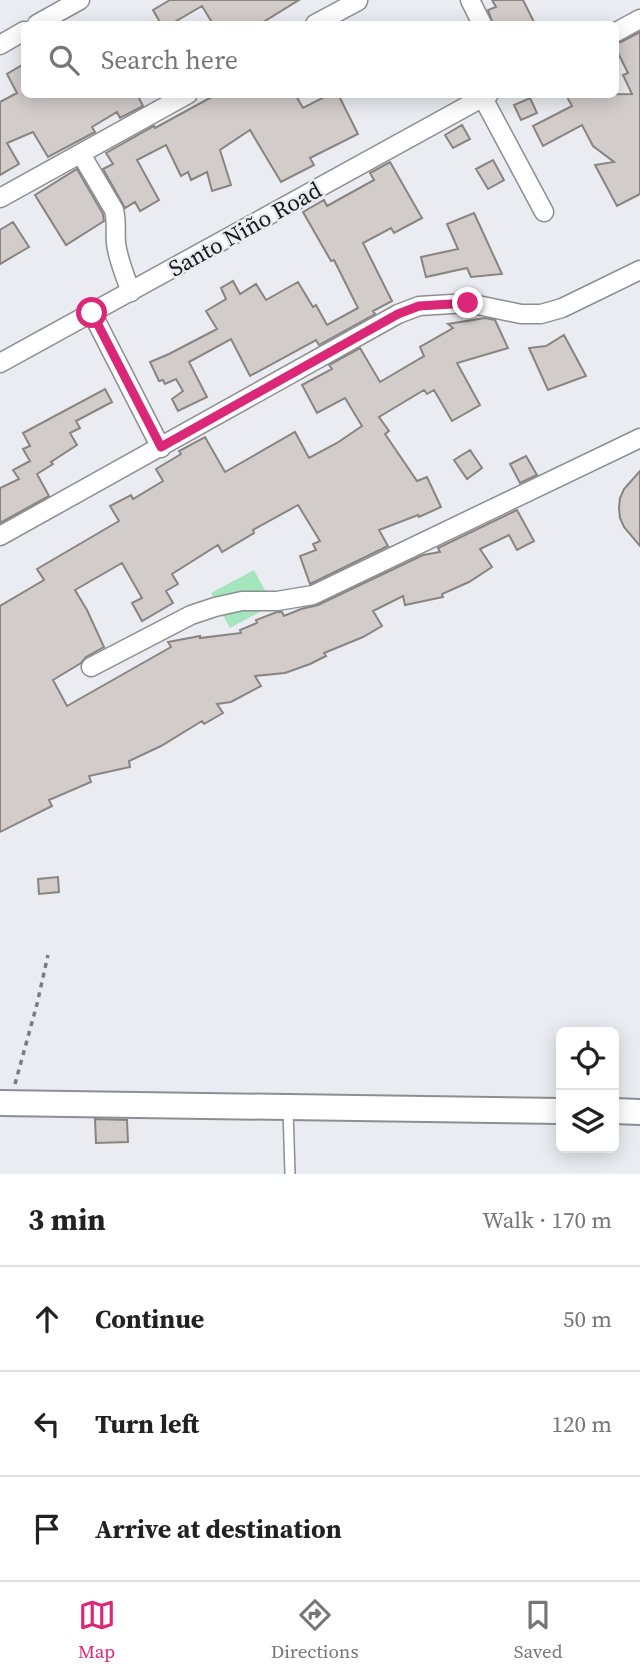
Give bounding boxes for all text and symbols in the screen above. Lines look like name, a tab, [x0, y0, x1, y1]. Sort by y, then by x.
search box	[21, 21, 619, 98]
icon: search	[45, 41, 83, 79]
text: Search here	[101, 42, 238, 78]
street label: Santo Niño Road	[163, 174, 327, 284]
route end	[452, 287, 483, 318]
route start	[76, 297, 107, 328]
map controls	[556, 1027, 619, 1153]
button: locate	[556, 1027, 619, 1090]
button: layers	[556, 1090, 619, 1153]
text: 3 min	[28, 1199, 106, 1240]
text: Walk · 170 m	[482, 1204, 612, 1236]
icon: ahead	[28, 1300, 66, 1338]
text: Continue	[95, 1301, 204, 1337]
text: 50 m	[563, 1303, 612, 1335]
icon: left	[28, 1405, 66, 1443]
text: Turn left	[95, 1406, 199, 1442]
text: 120 m	[551, 1408, 612, 1440]
icon: arrive	[28, 1510, 66, 1548]
text: Arrive at destination	[95, 1511, 342, 1547]
tab: Map	[78, 1596, 116, 1664]
tab: Directions	[271, 1596, 359, 1664]
tab: Saved	[514, 1596, 562, 1664]

